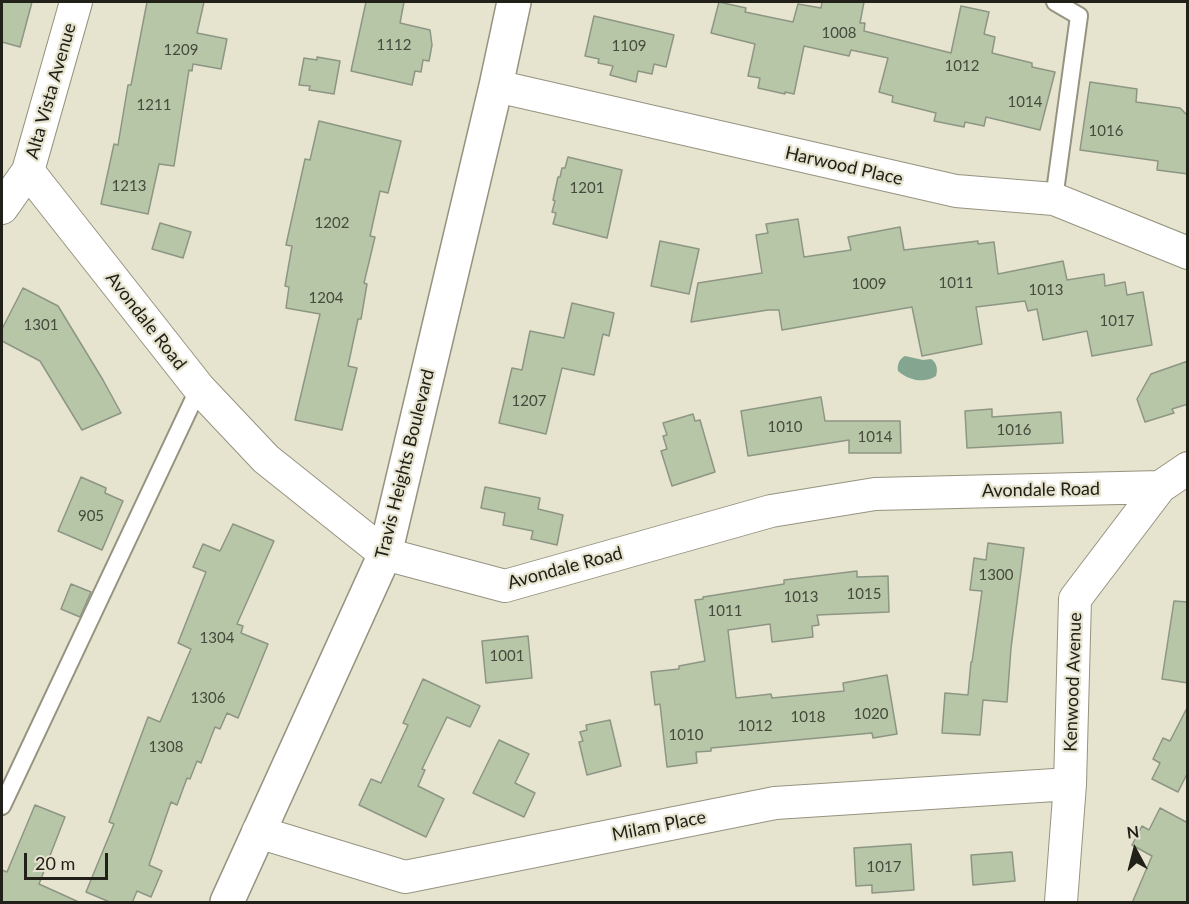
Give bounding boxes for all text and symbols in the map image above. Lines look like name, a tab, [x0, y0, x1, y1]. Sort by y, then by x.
street label: Alta Vista Avenue	[21, 21, 81, 161]
house number: 1008	[822, 24, 856, 42]
house number: 1112	[377, 36, 411, 54]
house number: 1109	[612, 37, 646, 55]
house number: 1209	[164, 41, 198, 59]
house number: 1012	[945, 57, 979, 75]
house number: 1014	[1008, 93, 1042, 111]
house number: 1211	[137, 96, 171, 114]
house number: 1016	[1089, 122, 1123, 140]
street label: Harwood Place	[783, 142, 905, 190]
house number: 1213	[112, 177, 146, 195]
house number: 1201	[570, 179, 604, 197]
house number: 1202	[315, 214, 349, 232]
street label: Avondale Road	[101, 268, 191, 374]
house number: 1011	[939, 274, 973, 292]
house number: 1009	[852, 275, 886, 293]
house number: 1013	[1029, 281, 1063, 299]
house number: 1204	[309, 289, 343, 307]
house number: 1017	[1100, 312, 1134, 330]
house number: 1301	[24, 316, 58, 334]
street label: Travis Heights Boulevard	[371, 367, 439, 561]
house number: 1207	[512, 392, 546, 410]
house number: 1010	[768, 418, 802, 436]
house number: 1016	[997, 421, 1031, 439]
house number: 1014	[858, 428, 892, 446]
street label: Avondale Road	[982, 478, 1100, 502]
house number: 905	[78, 507, 104, 525]
street label: Avondale Road	[505, 542, 625, 594]
house number: 1300	[979, 566, 1013, 584]
house number: 1015	[847, 585, 881, 603]
house number: 1013	[784, 588, 818, 606]
house number: 1011	[708, 602, 742, 620]
street label: Kenwood Avenue	[1060, 612, 1086, 752]
house number: 1304	[200, 629, 234, 647]
house number: 1001	[490, 647, 524, 665]
house number: 1306	[191, 689, 225, 707]
house number: 1020	[854, 705, 888, 723]
house number: 1018	[791, 708, 825, 726]
house number: 1012	[738, 717, 772, 735]
house number: 1010	[669, 726, 703, 744]
house number: 1308	[149, 738, 183, 756]
street label: Milam Place	[610, 806, 708, 846]
north arrow	[1105, 820, 1165, 880]
text: N	[1125, 821, 1140, 842]
scale bar	[27, 841, 111, 879]
text: 20 m	[35, 852, 75, 874]
house number: 1017	[867, 858, 901, 876]

